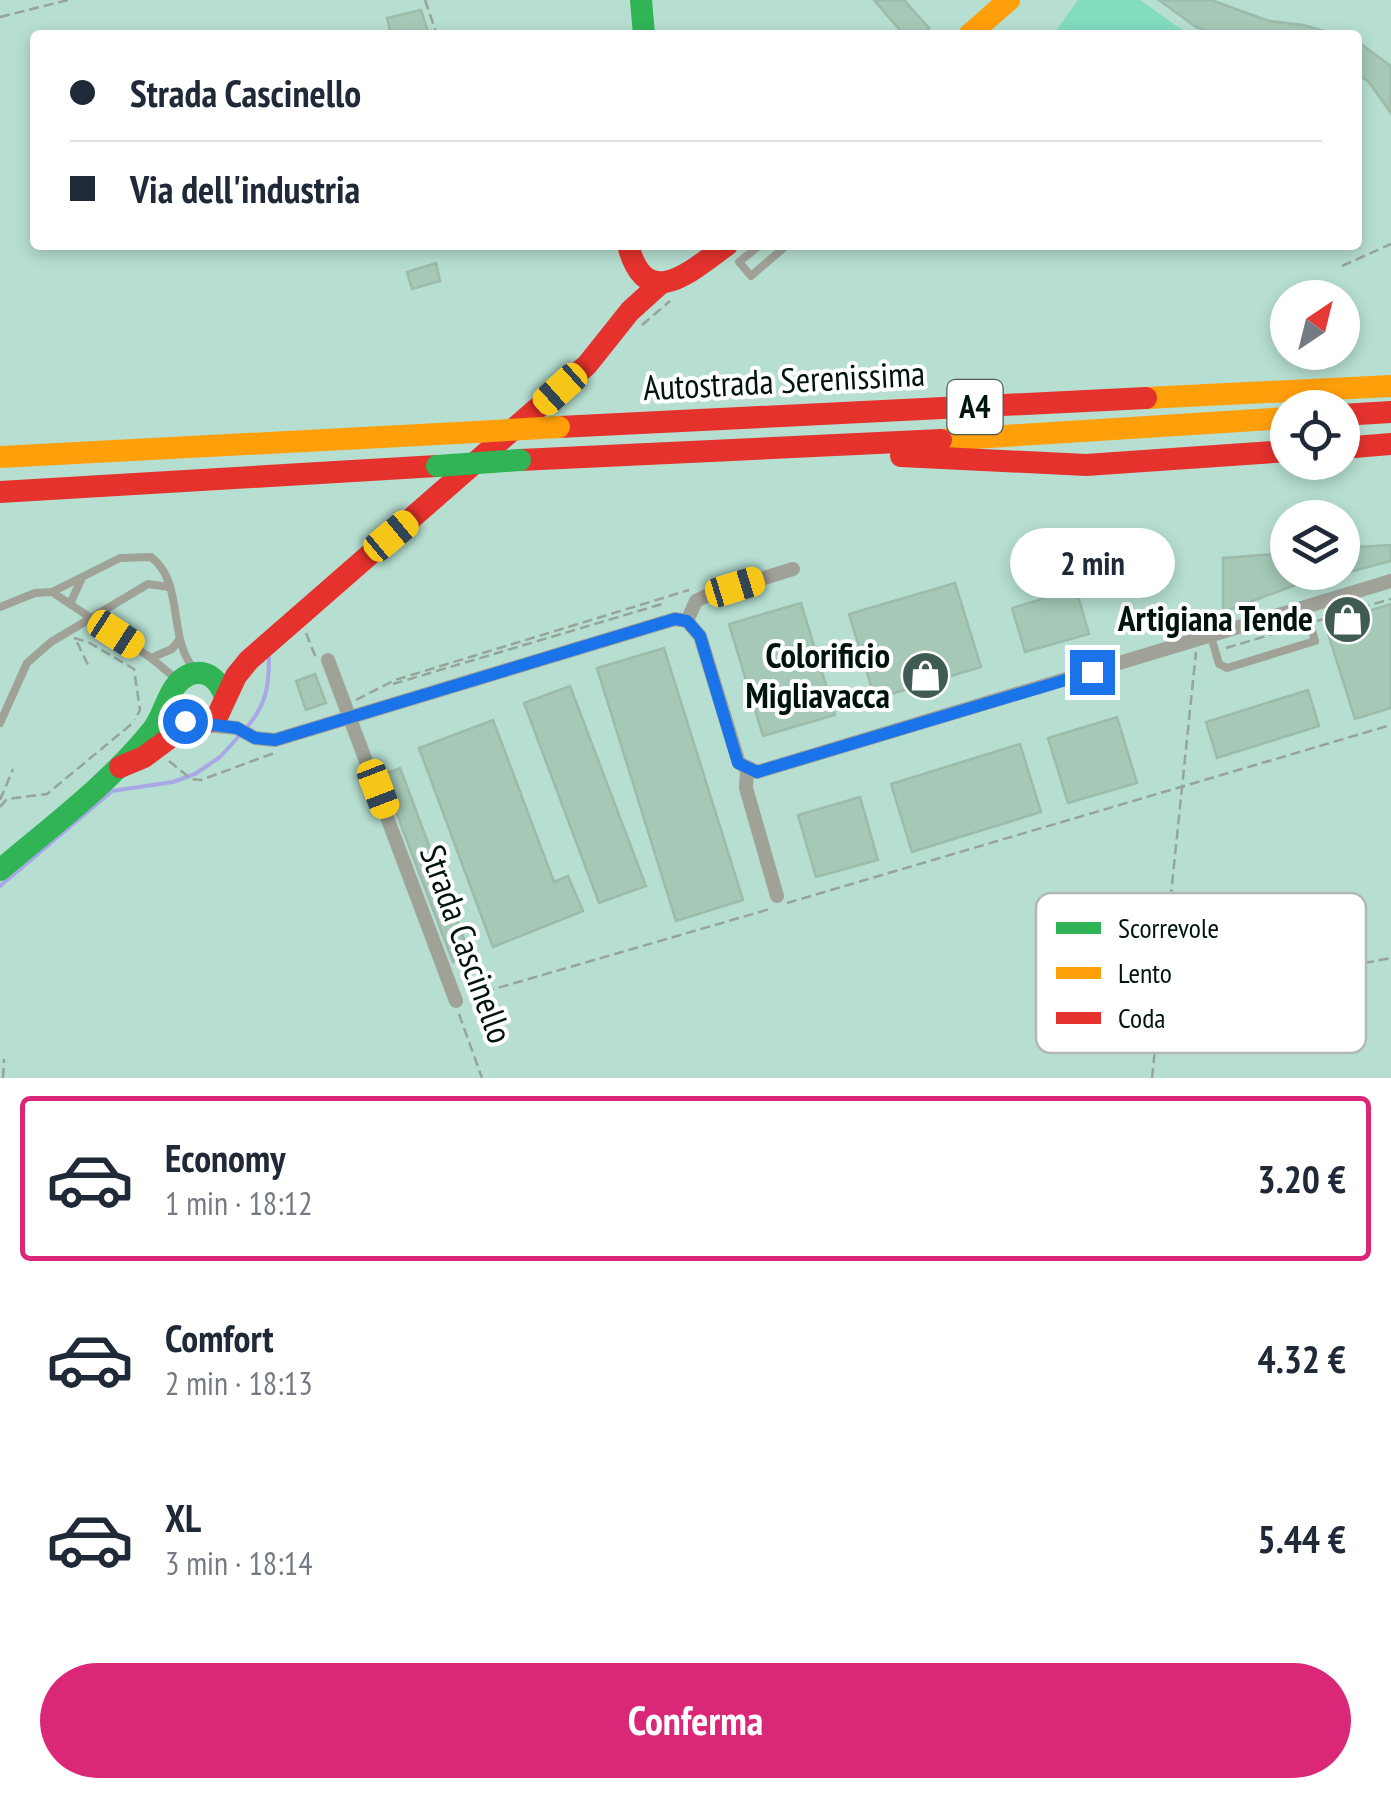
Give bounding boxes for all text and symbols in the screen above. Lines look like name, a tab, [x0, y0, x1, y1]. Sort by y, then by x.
text: Strada Cascinello	[130, 68, 361, 117]
text: Via dell'industria	[130, 164, 360, 213]
north arrow	[1270, 280, 1360, 370]
map controls	[1270, 280, 1360, 590]
street label: Autostrada Serenissima	[642, 350, 926, 410]
car	[528, 358, 592, 420]
road number: A4	[948, 380, 1002, 434]
button: locate	[1270, 390, 1360, 480]
button: layers	[1270, 500, 1360, 590]
car	[358, 505, 424, 567]
callout: 2 min	[1010, 527, 1174, 597]
text: 2 min	[1060, 542, 1125, 584]
car	[702, 564, 768, 610]
shop icon: Artigiana Tende	[1322, 593, 1374, 645]
place label: Artigiana Tende	[1117, 595, 1313, 641]
car	[83, 605, 149, 663]
place label: Colorificio Migliavacca	[746, 632, 890, 718]
shop icon: Colorificio Migliavacca	[899, 650, 951, 702]
route end	[1070, 650, 1115, 695]
route start	[163, 699, 208, 744]
car	[353, 756, 403, 822]
street label: Strada Cascinello	[410, 838, 524, 1049]
legend	[1036, 893, 1366, 1053]
text: Scorrevole	[1118, 909, 1219, 946]
text: Lento	[1118, 954, 1172, 991]
text: Coda	[1118, 999, 1165, 1036]
text: Economy	[165, 1133, 285, 1182]
icon: car	[45, 1134, 135, 1224]
text: 3.20 €	[1257, 1154, 1346, 1203]
text: 1 min · 18:12	[165, 1182, 313, 1224]
text: Comfort	[165, 1313, 274, 1362]
icon: car	[45, 1314, 135, 1404]
text: 4.32 €	[1257, 1334, 1346, 1383]
text: 2 min · 18:13	[165, 1362, 313, 1404]
text: XL	[165, 1493, 201, 1542]
icon: car	[45, 1494, 135, 1584]
text: 5.44 €	[1257, 1514, 1346, 1563]
text: 3 min · 18:14	[165, 1542, 313, 1584]
button: Conferma	[40, 1663, 1351, 1778]

